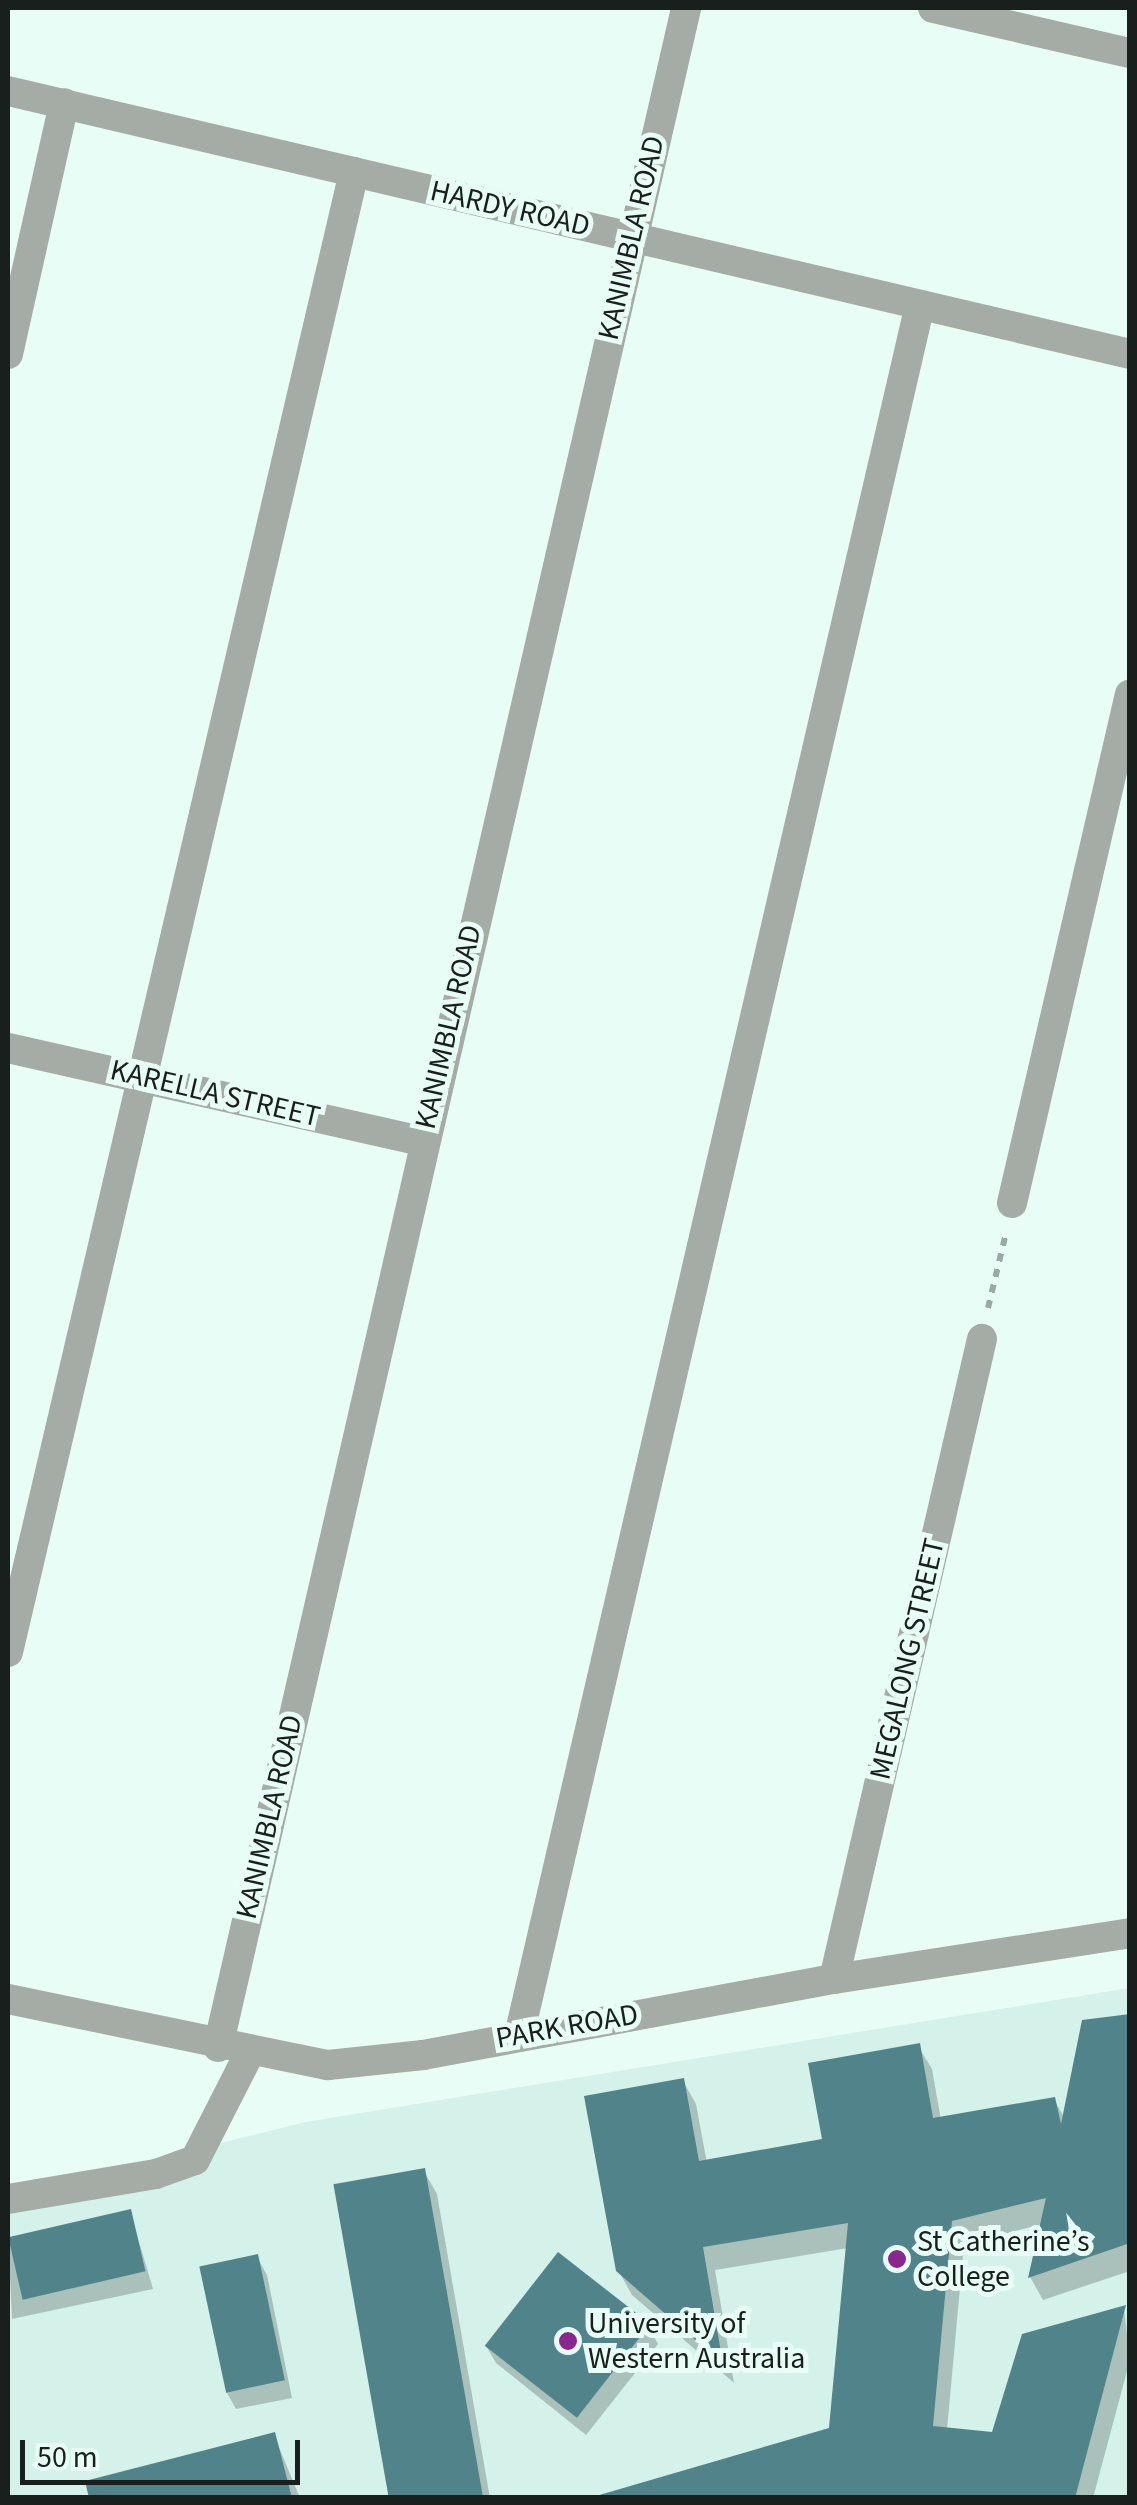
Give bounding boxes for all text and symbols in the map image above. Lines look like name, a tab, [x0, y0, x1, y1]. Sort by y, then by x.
street label: KANIMBLA ROAD	[591, 132, 673, 344]
street label: HARDY ROAD	[427, 173, 593, 245]
street label: KANIMBLA ROAD	[408, 921, 490, 1133]
street label: KARELLA STREET	[107, 1052, 323, 1136]
street label: MEGALONG STREET	[863, 1535, 953, 1783]
street label: KANIMBLA ROAD	[229, 1711, 311, 1923]
street label: PARK ROAD	[493, 1997, 641, 2057]
place label: St Catherine’s College	[917, 2224, 1089, 2294]
marker: St Catherine’s College	[886, 2248, 908, 2270]
place label: University of Western Australia	[588, 2306, 805, 2376]
marker: University of Western Australia	[557, 2330, 579, 2352]
scale bar	[25, 2420, 305, 2482]
text: 50 m	[37, 2436, 98, 2479]

